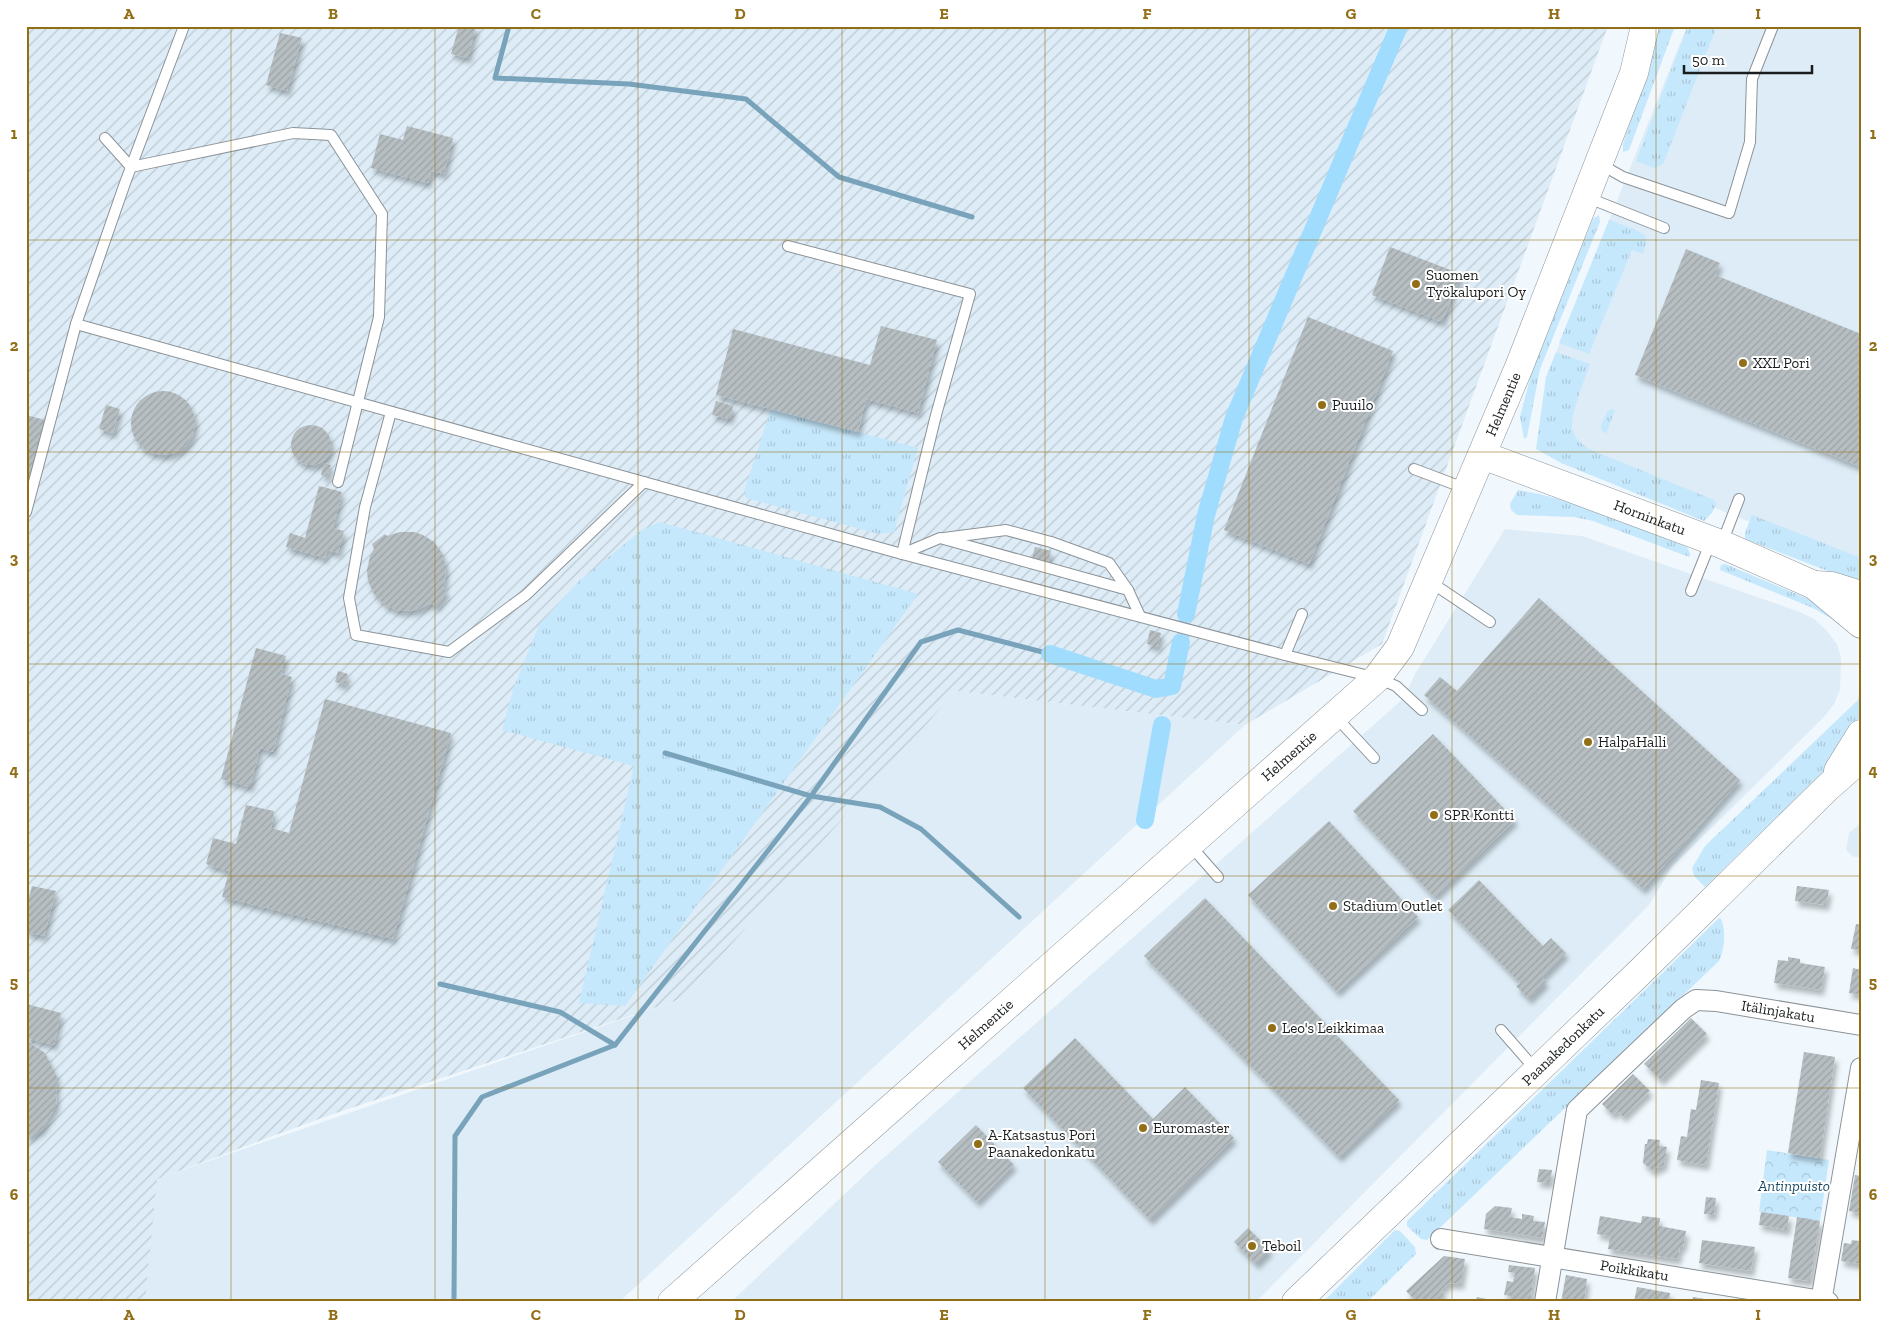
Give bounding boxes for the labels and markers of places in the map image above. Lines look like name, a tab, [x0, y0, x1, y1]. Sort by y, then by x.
place label: Suomen Työkalupori Oy	[1426, 266, 1526, 301]
marker: Suomen Työkalupori Oy	[1410, 278, 1422, 290]
place label: XXL Pori	[1753, 354, 1810, 372]
marker: XXL Pori	[1737, 357, 1749, 369]
place label: Puuilo	[1332, 396, 1374, 414]
marker: Puuilo	[1316, 399, 1328, 411]
place label: HalpaHalli	[1598, 733, 1667, 751]
marker: HalpaHalli	[1582, 736, 1594, 748]
place label: SPR Kontti	[1444, 806, 1514, 824]
marker: SPR Kontti	[1428, 809, 1440, 821]
place label: Stadium Outlet	[1343, 897, 1443, 915]
marker: Stadium Outlet	[1327, 900, 1339, 912]
place label: Leo's Leikkimaa	[1282, 1019, 1384, 1037]
marker: Leo's Leikkimaa	[1266, 1022, 1278, 1034]
place label: Euromaster	[1153, 1119, 1230, 1137]
marker: Euromaster	[1137, 1122, 1149, 1134]
place label: A-Katsastus Pori Paanakedonkatu	[988, 1126, 1096, 1161]
marker: A-Katsastus Pori Paanakedonkatu	[972, 1138, 984, 1150]
place label: Teboil	[1262, 1237, 1301, 1255]
marker: Teboil	[1246, 1240, 1258, 1252]

